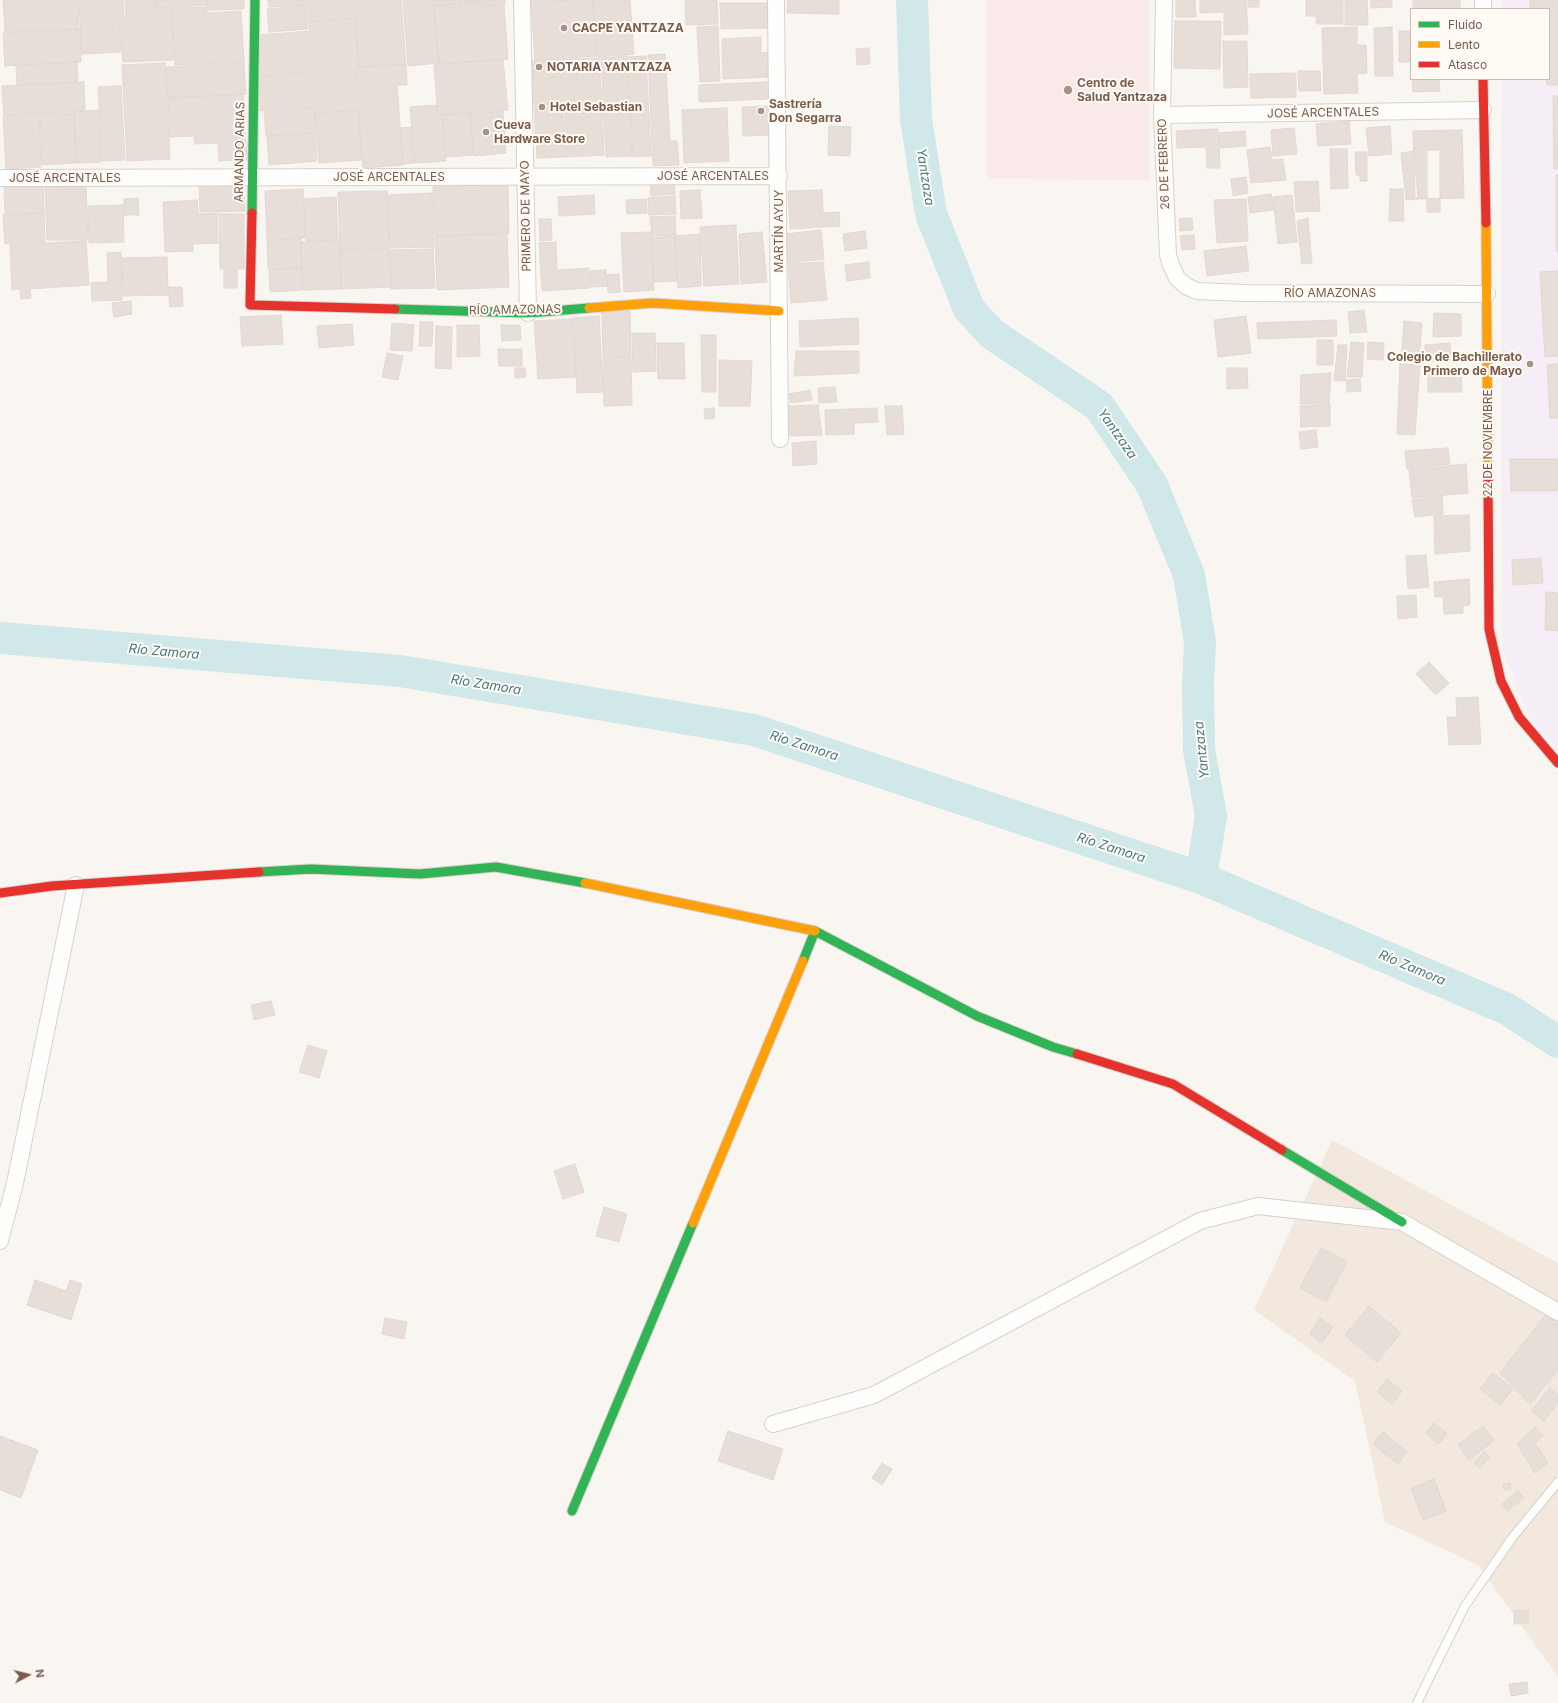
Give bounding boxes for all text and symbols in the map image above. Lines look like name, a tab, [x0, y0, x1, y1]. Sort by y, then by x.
legend	[1410, 8, 1550, 80]
text: Fluido	[1448, 17, 1483, 32]
place label: CACPE YANTZAZA	[572, 21, 684, 35]
marker: CACPE YANTZAZA	[559, 23, 569, 33]
text: Lento	[1448, 37, 1480, 52]
text: Atasco	[1448, 57, 1487, 72]
place label: NOTARIA YANTZAZA	[547, 60, 672, 74]
marker: NOTARIA YANTZAZA	[534, 62, 544, 72]
place label: Centro de Salud Yantzaza	[1077, 76, 1167, 104]
marker: Centro de Salud Yantzaza	[1062, 84, 1074, 96]
place label: Sastrería Don Segarra	[769, 97, 842, 125]
place label: Hotel Sebastian	[550, 100, 642, 114]
street label: ARMANDO ARIAS	[232, 102, 248, 202]
marker: Hotel Sebastian	[537, 102, 547, 112]
street label: JOSÉ ARCENTALES	[1267, 105, 1379, 121]
marker: Sastrería Don Segarra	[756, 106, 766, 116]
place label: Cueva Hardware Store	[494, 118, 585, 146]
street label: 26 DE FEBRERO	[1155, 118, 1173, 210]
marker: Cueva Hardware Store	[481, 127, 491, 137]
water label: Yantzaza	[913, 147, 937, 207]
street label: PRIMERO DE MAYO	[518, 160, 534, 272]
street label: JOSÉ ARCENTALES	[657, 169, 769, 183]
street label: JOSÉ ARCENTALES	[333, 170, 445, 184]
street label: JOSÉ ARCENTALES	[9, 171, 121, 185]
street label: MARTÍN AYUY	[772, 190, 786, 272]
street label: RÍO AMAZONAS	[1284, 286, 1376, 300]
street label: RÍO AMAZONAS	[469, 302, 561, 318]
place label: Colegio de Bachillerato Primero de Mayo	[1387, 350, 1522, 378]
marker: Colegio de Bachillerato Primero de Mayo	[1525, 359, 1535, 369]
street label: 22 DE NOVIEMBRE	[1481, 389, 1495, 497]
water label: Yantzaza	[1094, 406, 1140, 462]
water label: Río Zamora	[128, 641, 200, 663]
water label: Río Zamora	[450, 672, 522, 698]
water label: Yantzaza	[1191, 720, 1213, 780]
water label: Río Zamora	[768, 728, 840, 764]
water label: Río Zamora	[1075, 830, 1147, 866]
water label: Río Zamora	[1376, 947, 1448, 989]
north arrow	[8, 1655, 48, 1695]
text: N	[32, 1669, 47, 1679]

